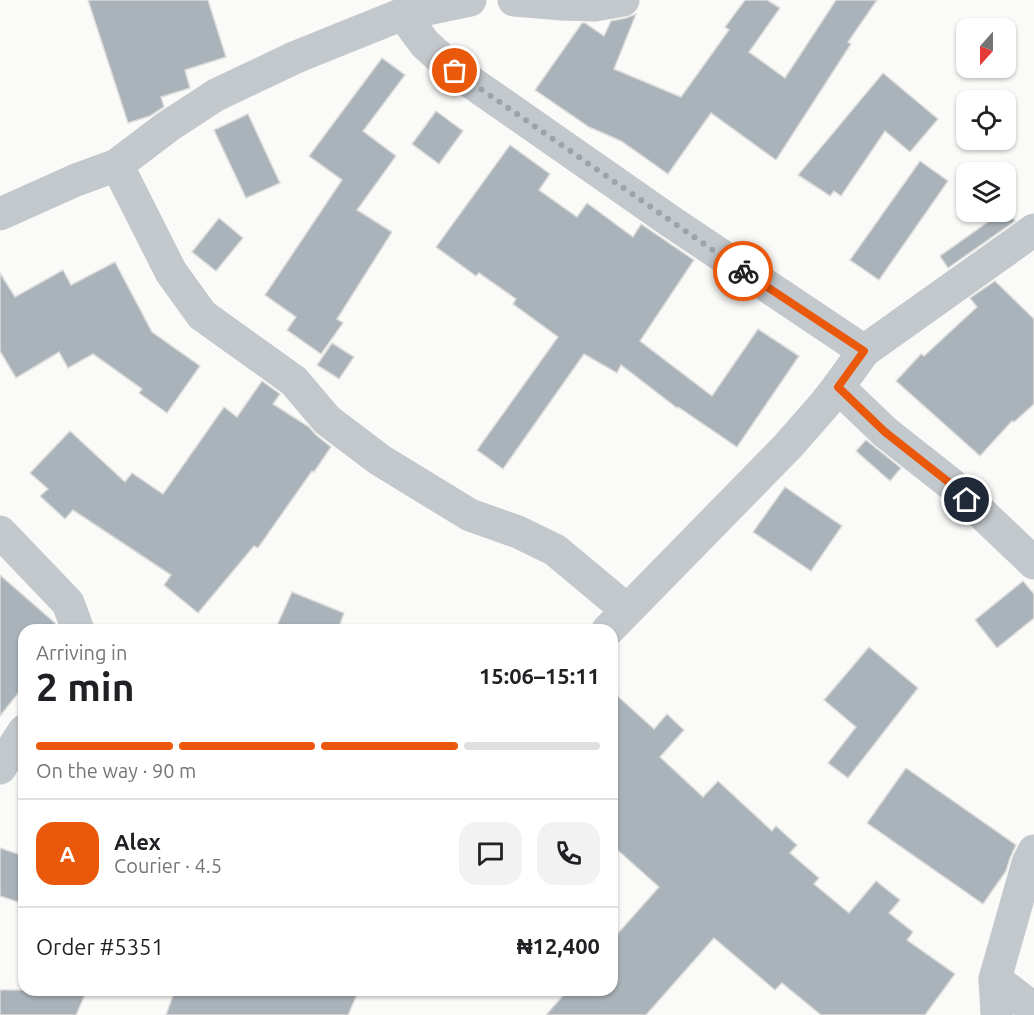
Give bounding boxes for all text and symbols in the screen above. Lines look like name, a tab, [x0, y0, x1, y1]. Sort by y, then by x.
north arrow	[956, 18, 1016, 78]
map controls	[956, 18, 1016, 222]
pin	[429, 45, 480, 96]
icon: bag	[438, 54, 471, 87]
button: locate	[956, 90, 1016, 150]
button: layers	[956, 162, 1016, 222]
courier	[713, 241, 773, 301]
icon: bike	[727, 255, 760, 288]
pin	[941, 474, 992, 525]
icon: home	[950, 483, 983, 516]
text: Arriving in	[36, 641, 127, 664]
text: 15:06–15:11	[479, 663, 600, 688]
text: 2 min	[36, 665, 135, 708]
text: On the way · 90 m	[36, 759, 196, 782]
button: chat	[459, 822, 522, 885]
button: phone	[537, 822, 600, 885]
text: Alex	[114, 829, 161, 854]
text: A	[60, 841, 75, 866]
text: Courier · 4.5	[114, 854, 222, 877]
text: ₦12,400	[517, 933, 600, 958]
text: Order #5351	[36, 934, 164, 959]

